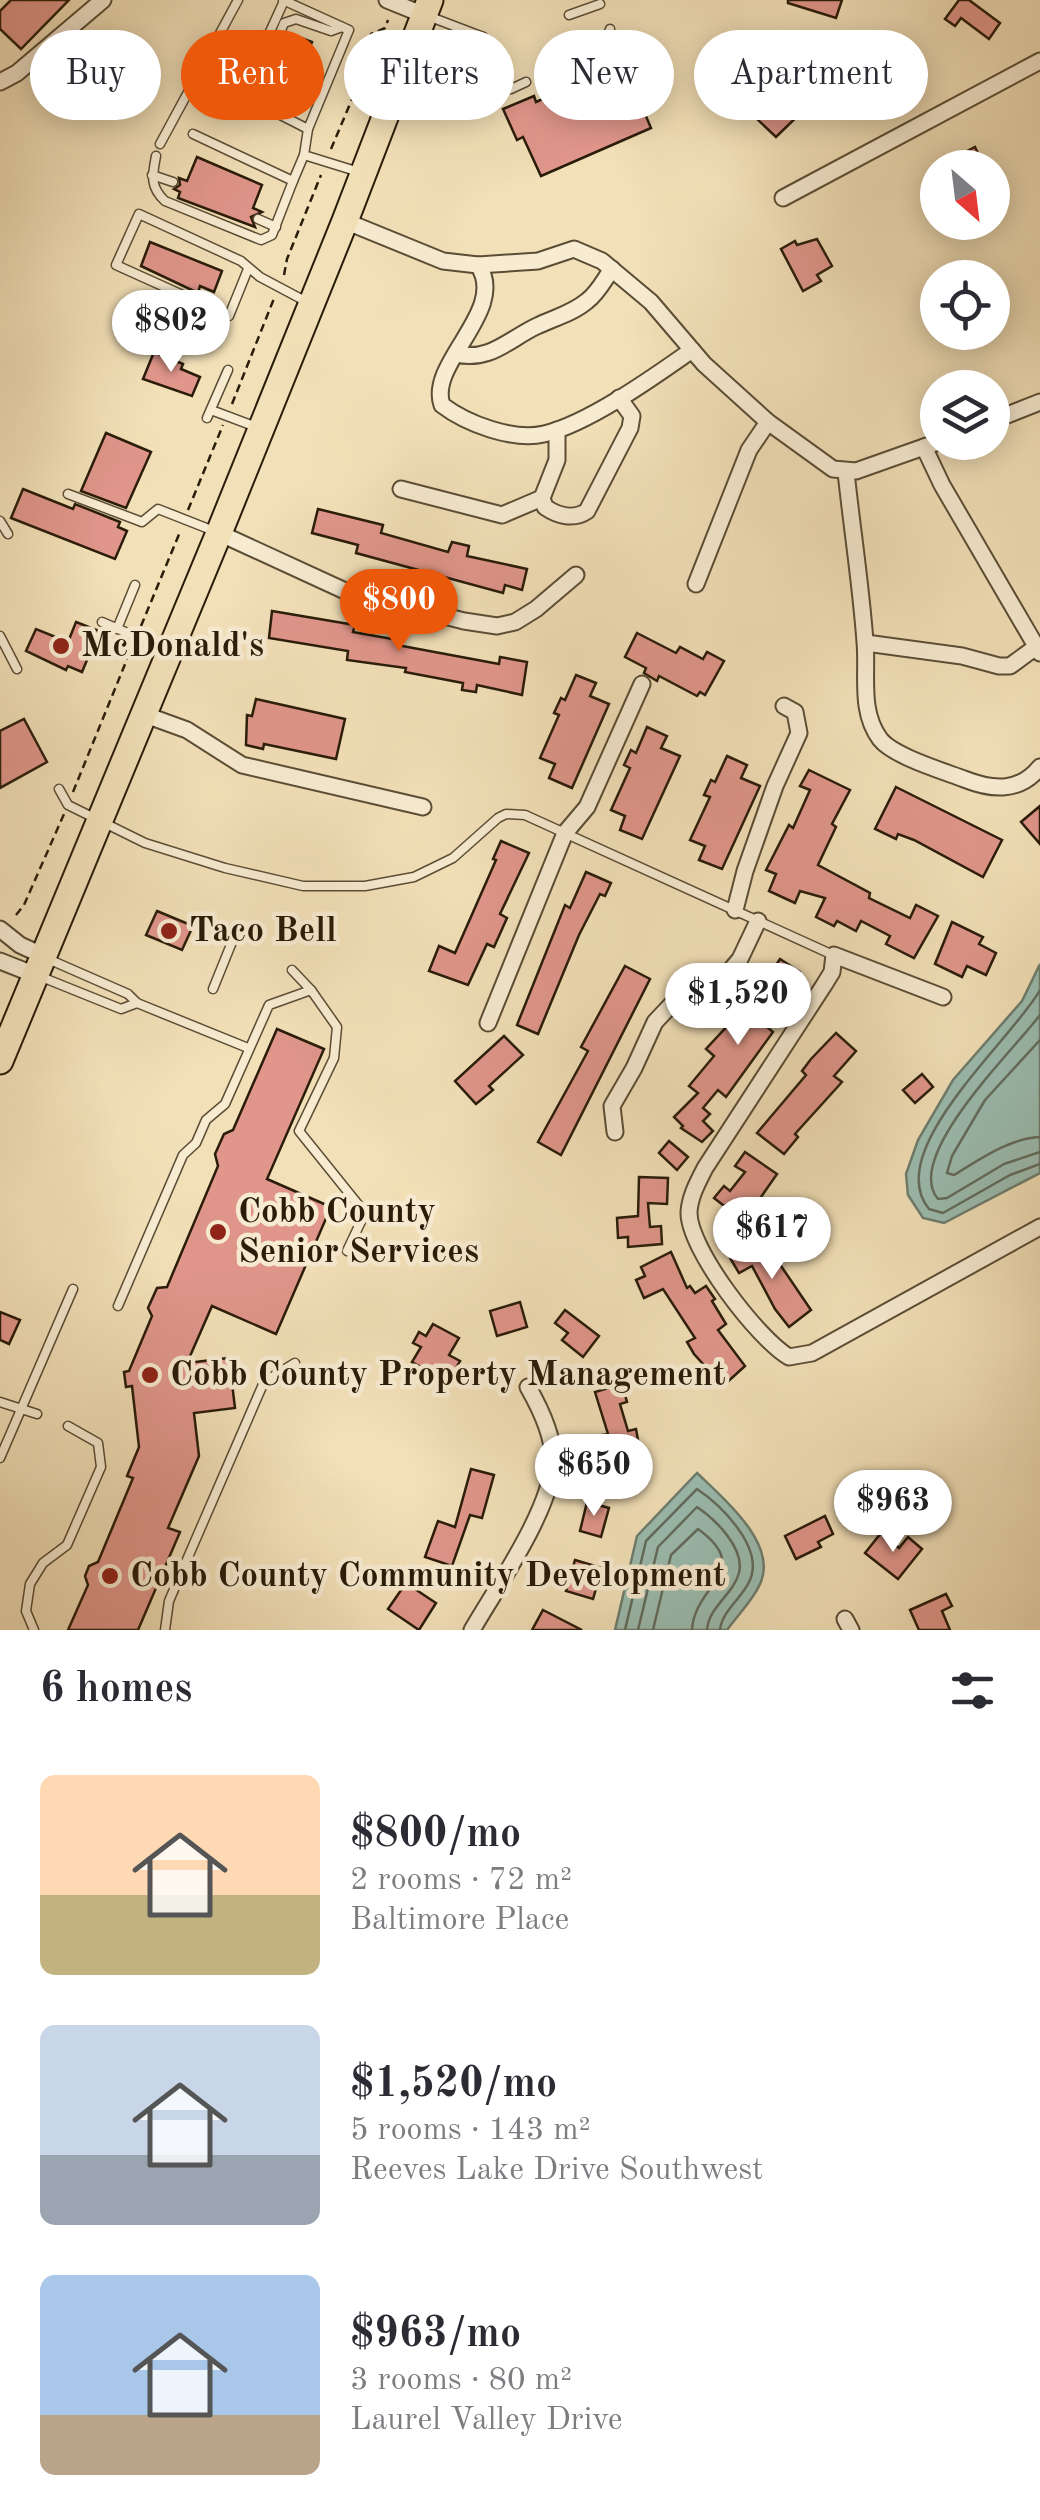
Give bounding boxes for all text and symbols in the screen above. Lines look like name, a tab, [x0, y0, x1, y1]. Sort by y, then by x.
chip: Buy	[30, 30, 161, 120]
chip: Rent	[181, 30, 324, 120]
chip: Filters	[344, 30, 514, 120]
chip: New	[534, 30, 674, 120]
chip: Apartment	[694, 30, 928, 120]
north arrow	[920, 150, 1010, 240]
map controls	[920, 150, 1010, 460]
button: locate	[920, 260, 1010, 350]
pin: $802	[112, 290, 230, 375]
text: $802	[134, 306, 208, 338]
button: layers	[920, 370, 1010, 460]
pin: $800	[340, 569, 458, 654]
text: $800	[362, 585, 436, 617]
place label: McDonald's	[81, 629, 264, 664]
marker: McDonald's	[50, 635, 72, 657]
place label: Taco Bell	[189, 914, 337, 949]
marker: Taco Bell	[158, 920, 180, 942]
pin: $1,520	[657, 963, 819, 1048]
text: $1,520	[687, 979, 789, 1011]
place label: Cobb County Senior Services	[238, 1195, 479, 1270]
pin: $617	[713, 1197, 831, 1282]
text: $617	[735, 1213, 809, 1245]
marker: Cobb County Senior Services	[207, 1221, 229, 1243]
place label: Cobb County Property Management	[170, 1358, 726, 1393]
marker: Cobb County Property Management	[139, 1364, 161, 1386]
pin: $650	[535, 1434, 653, 1519]
text: $650	[557, 1450, 631, 1482]
pin: $963	[834, 1470, 952, 1555]
text: $963	[856, 1486, 930, 1518]
place label: Cobb County Community Development	[130, 1559, 726, 1594]
marker: Cobb County Community Development	[99, 1565, 121, 1587]
icon: filters	[945, 1663, 1000, 1718]
text: 6 homes	[40, 1669, 192, 1711]
text: $800/mo	[350, 1814, 521, 1856]
icon: home	[120, 1815, 240, 1935]
text: 2 rooms · 72 m²	[350, 1865, 572, 1897]
text: Baltimore Place	[350, 1905, 569, 1937]
text: $1,520/mo	[350, 2064, 557, 2106]
icon: home	[120, 2065, 240, 2185]
text: 5 rooms · 143 m²	[350, 2115, 591, 2147]
text: Reeves Lake Drive Southwest	[350, 2155, 763, 2187]
text: $963/mo	[350, 2314, 521, 2356]
icon: home	[120, 2315, 240, 2435]
text: 3 rooms · 80 m²	[350, 2365, 572, 2397]
text: Laurel Valley Drive	[350, 2405, 623, 2437]

